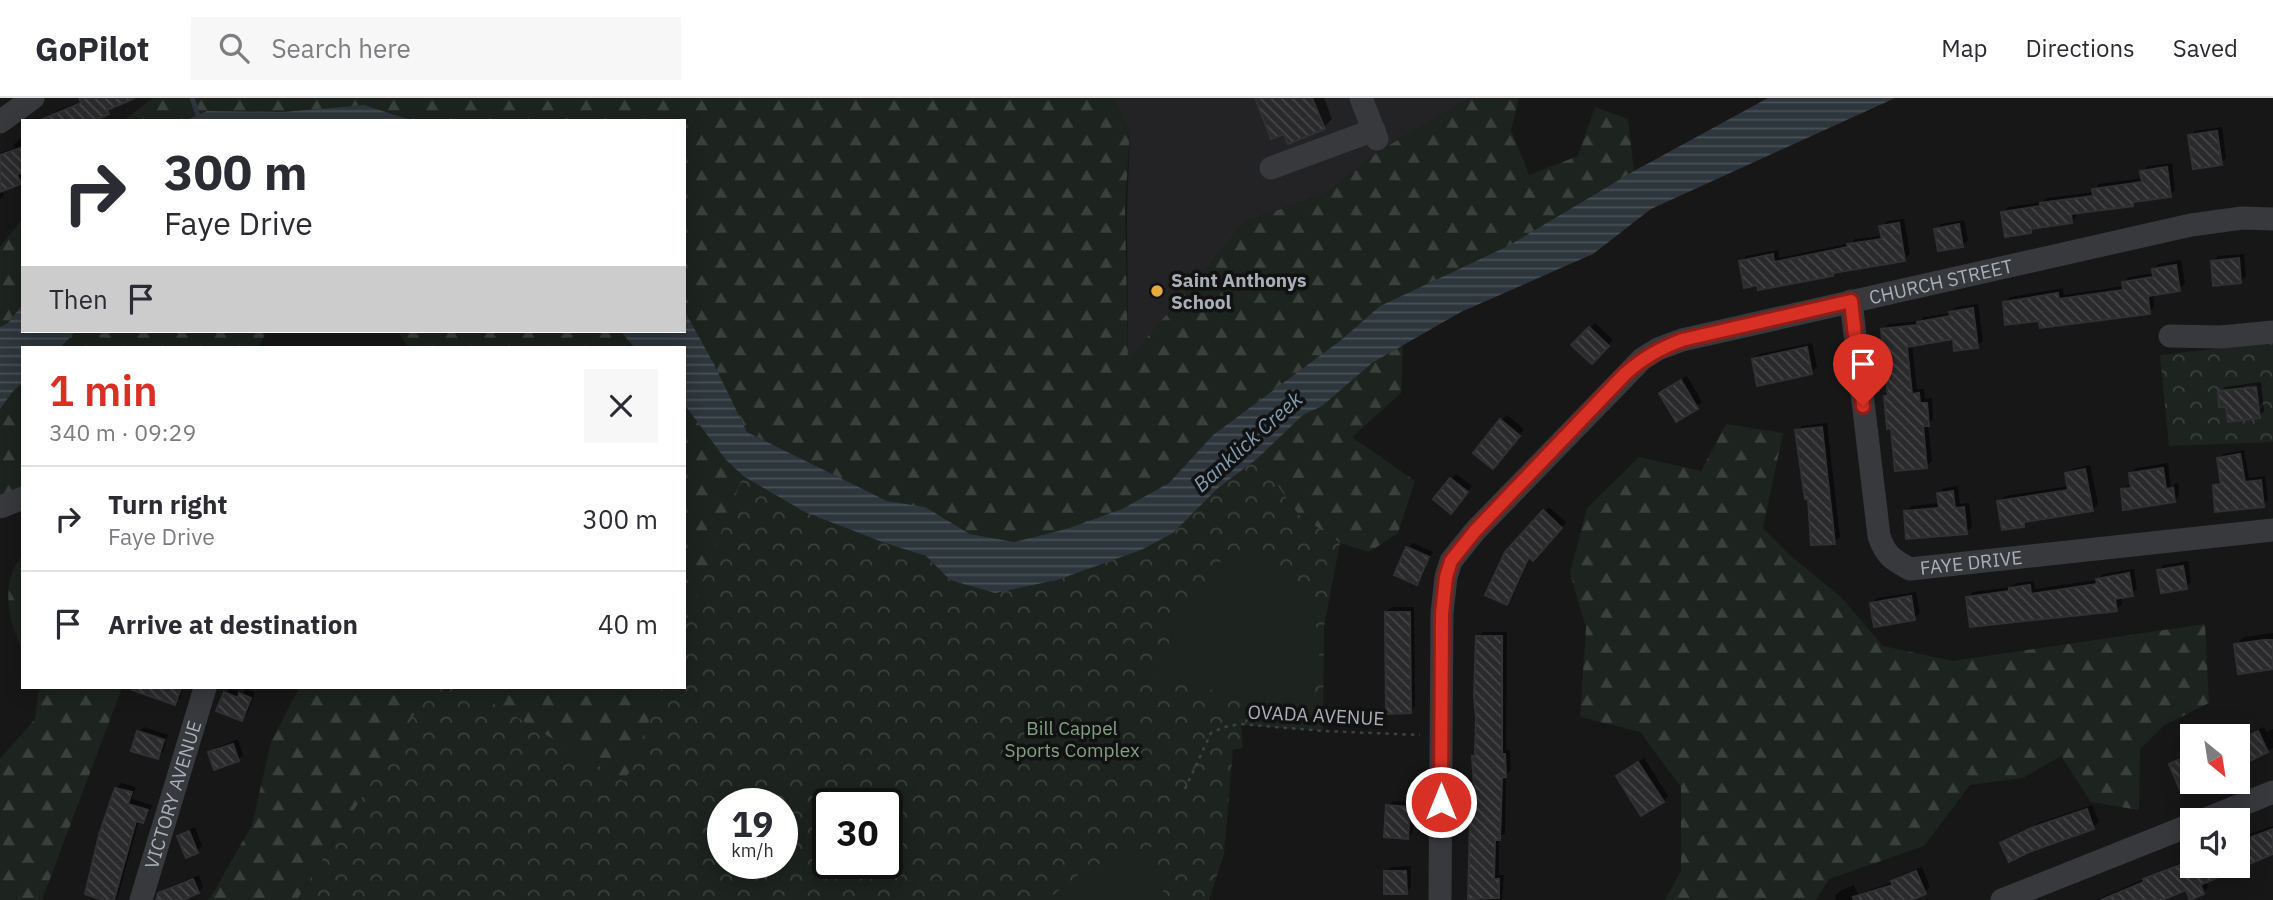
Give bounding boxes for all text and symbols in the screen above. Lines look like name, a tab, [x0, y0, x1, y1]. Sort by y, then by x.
search box	[191, 17, 681, 80]
text: GoPilot	[35, 27, 149, 70]
icon: search	[215, 29, 253, 67]
text: Search here	[271, 31, 411, 65]
text: Map	[1941, 32, 1987, 64]
text: Directions	[2025, 32, 2135, 64]
text: Saved	[2173, 32, 2238, 64]
text: 300 m	[164, 140, 308, 203]
icon: right	[49, 147, 140, 238]
text: Faye Drive	[164, 202, 313, 244]
street label: CHURCH STREET	[1867, 254, 2015, 309]
place label: Saint Anthonys School	[1171, 268, 1307, 314]
icon: arrive	[122, 280, 160, 318]
text: Then	[49, 282, 108, 316]
marker: Saint Anthonys School	[1149, 283, 1165, 299]
pin	[1833, 334, 1893, 406]
icon: arrive	[1844, 345, 1882, 383]
text: 1 min	[49, 363, 158, 418]
button: close	[584, 369, 658, 443]
water label: Banklick Creek	[1187, 384, 1309, 498]
text: 340 m · 09:29	[49, 417, 196, 447]
text: Turn right	[108, 487, 227, 521]
icon: right	[49, 500, 87, 538]
text: 300 m	[582, 502, 658, 536]
text: Faye Drive	[108, 521, 215, 551]
street label: FAYE DRIVE	[1919, 545, 2024, 580]
icon: arrive	[49, 605, 87, 643]
text: Arrive at destination	[108, 607, 358, 641]
text: 40 m	[598, 607, 658, 641]
street label: OVADA AVENUE	[1247, 699, 1385, 731]
park label: Bill Cappel Sports Complex	[1004, 716, 1140, 762]
street label: VICTORY AVENUE	[139, 718, 206, 872]
north arrow	[2180, 724, 2250, 794]
map controls	[2180, 724, 2250, 878]
position arrow	[1404, 765, 1478, 839]
speed limit sign: 30	[812, 788, 903, 879]
text: 19	[731, 801, 774, 847]
button: sound	[2180, 808, 2250, 878]
text: km/h	[731, 839, 774, 862]

